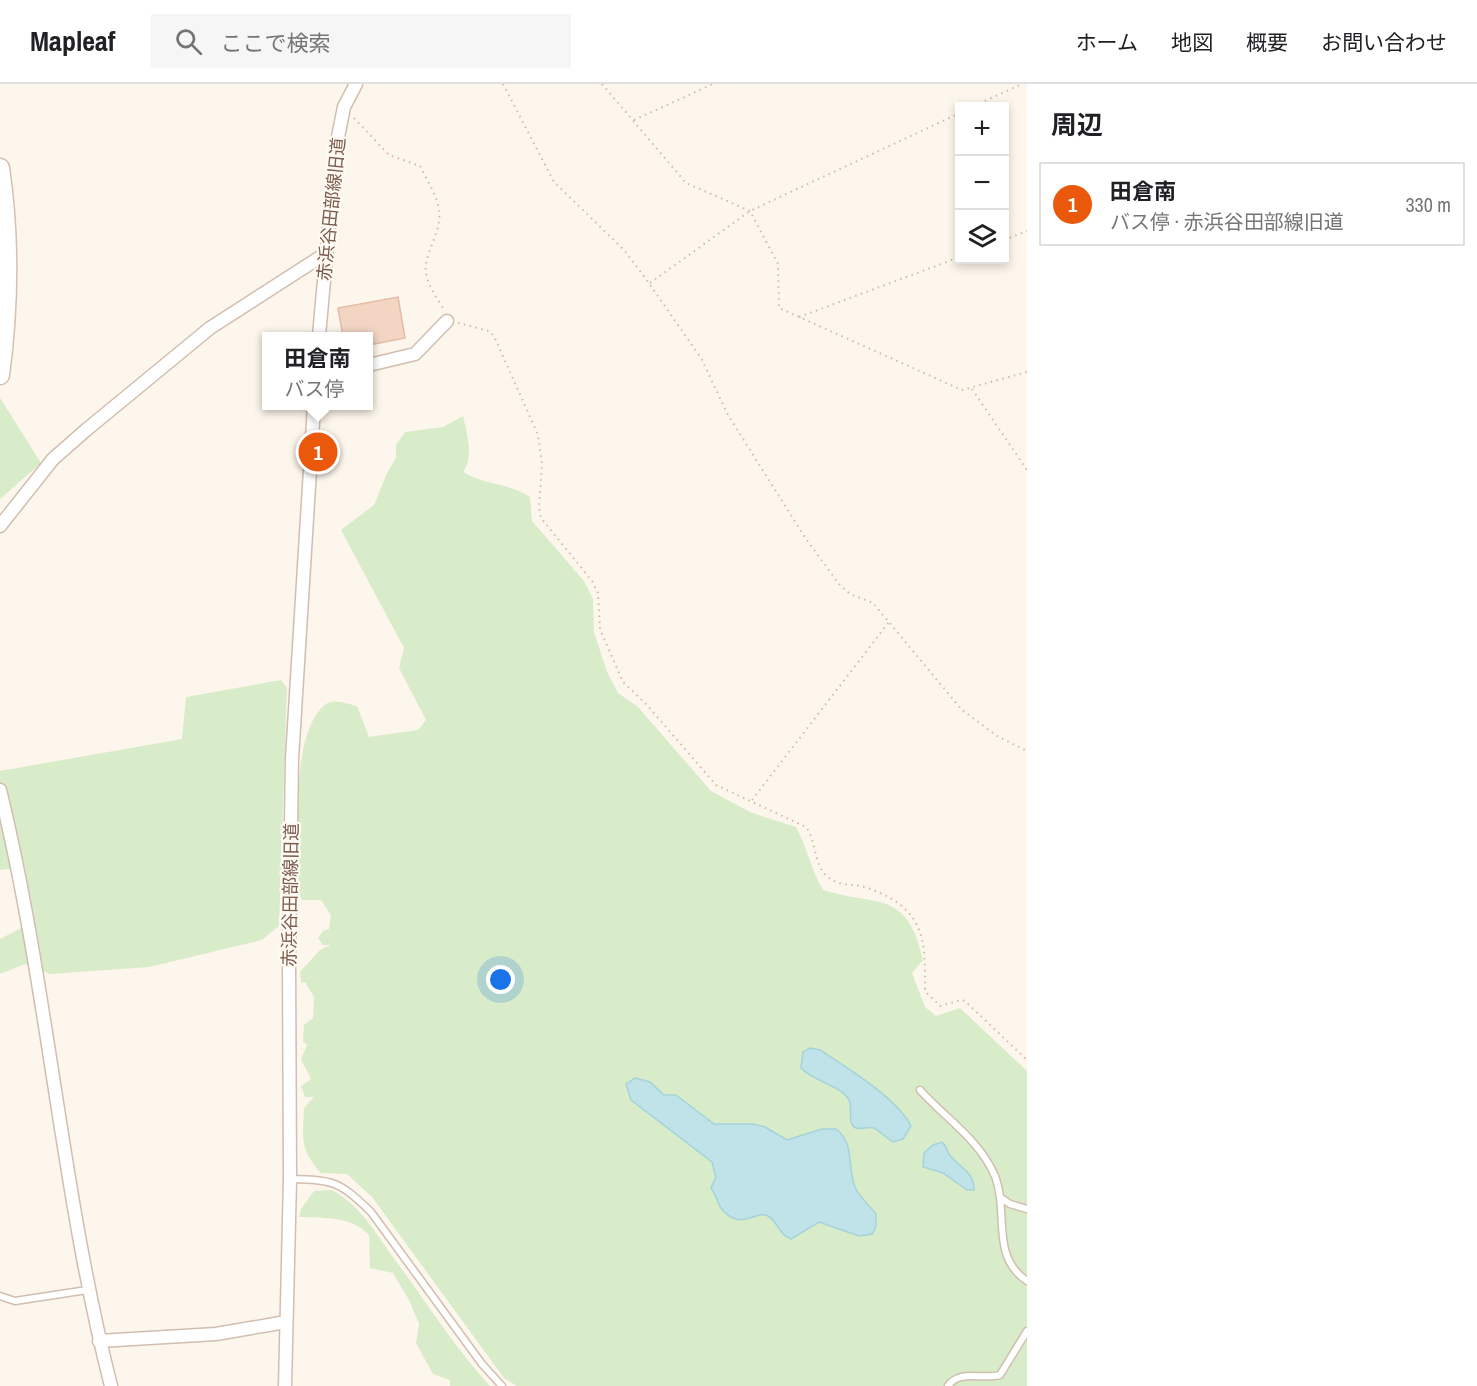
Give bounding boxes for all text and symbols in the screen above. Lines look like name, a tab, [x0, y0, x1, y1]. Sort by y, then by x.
search box	[151, 14, 571, 68]
text: Mapleaf	[30, 22, 115, 60]
icon: search	[172, 25, 205, 58]
text: ここで検索	[220, 28, 331, 58]
text: ホーム	[1076, 28, 1138, 57]
text: 地図	[1171, 28, 1213, 57]
text: 概要	[1246, 28, 1288, 57]
text: お問い合わせ	[1321, 28, 1447, 57]
map controls	[955, 102, 1009, 264]
button: +	[955, 102, 1009, 156]
text: 周辺	[1051, 107, 1103, 142]
street label: 赤浜谷田部線旧道	[311, 136, 351, 282]
button: −	[955, 156, 1009, 210]
text: 田倉南	[1110, 176, 1176, 206]
text: 1	[1068, 191, 1077, 218]
text: 330 m	[1405, 191, 1451, 218]
text: バス停 · 赤浜谷田部線旧道	[1110, 208, 1344, 235]
button: layers	[955, 210, 1009, 264]
popup	[262, 332, 373, 410]
text: 田倉南	[284, 343, 351, 373]
text: バス停	[284, 375, 344, 402]
pin: 1	[298, 430, 338, 475]
street label: 赤浜谷田部線旧道	[276, 823, 304, 967]
your location	[486, 965, 515, 994]

